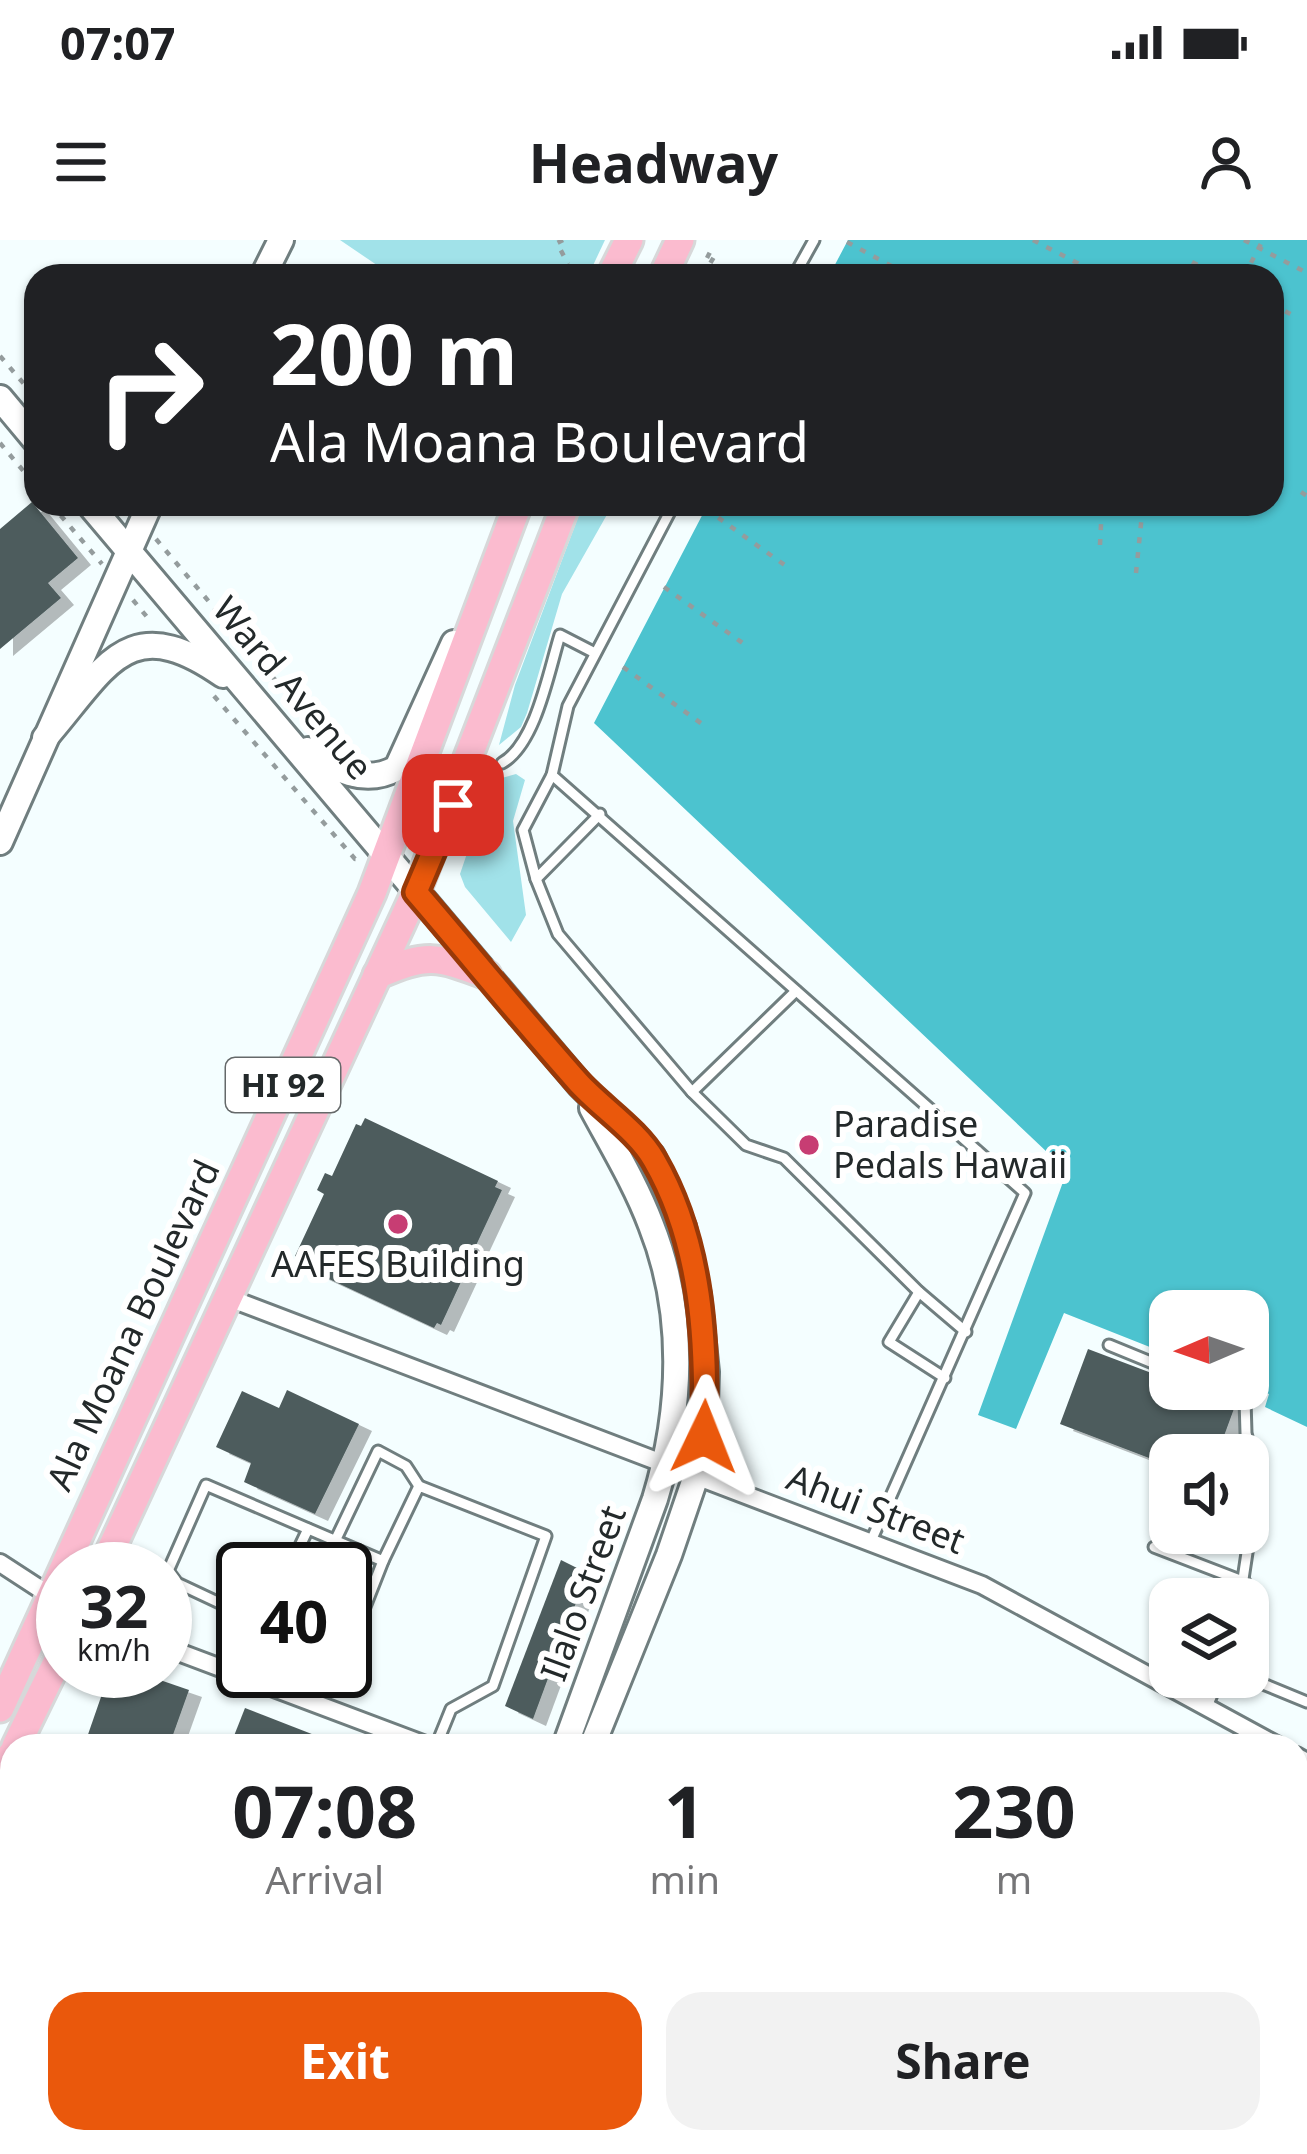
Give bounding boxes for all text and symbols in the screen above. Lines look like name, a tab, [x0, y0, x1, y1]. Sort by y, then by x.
text: 07:07	[60, 12, 176, 73]
text: Headway	[529, 125, 778, 199]
icon: menu	[48, 129, 114, 195]
icon: person	[1193, 129, 1259, 195]
text: 200 m	[270, 295, 518, 410]
icon: right	[72, 312, 228, 468]
text: Ala Moana Boulevard	[270, 404, 809, 478]
street label: Ward Avenue	[202, 586, 384, 790]
pin	[402, 754, 504, 856]
icon: arrive	[420, 772, 486, 838]
road number: HI 92	[226, 1058, 340, 1112]
place label: Paradise Pedals Hawaii	[833, 1099, 1067, 1189]
marker: Paradise Pedals Hawaii	[796, 1132, 822, 1158]
street label: Ala Moana Boulevard	[34, 1152, 231, 1498]
marker: AAFES Building	[385, 1211, 411, 1237]
place label: AAFES Building	[271, 1239, 525, 1288]
north arrow	[1149, 1290, 1269, 1410]
map controls	[1149, 1290, 1269, 1698]
position arrow	[641, 1374, 767, 1500]
button: sound	[1149, 1434, 1269, 1554]
street label: Ahui Street	[780, 1452, 972, 1565]
street label: Ilalo Street	[528, 1499, 637, 1687]
speed limit sign: 40	[216, 1542, 372, 1698]
text: 32	[80, 1564, 148, 1646]
button: layers	[1149, 1578, 1269, 1698]
text: km/h	[77, 1629, 151, 1670]
text: 07:08	[232, 1761, 417, 1859]
text: 1	[664, 1761, 705, 1859]
text: 230	[952, 1761, 1076, 1859]
text: Arrival	[265, 1852, 384, 1905]
text: min	[649, 1852, 720, 1905]
text: m	[996, 1852, 1032, 1905]
button: Exit	[48, 1992, 642, 2130]
button: Share	[666, 1992, 1260, 2130]

